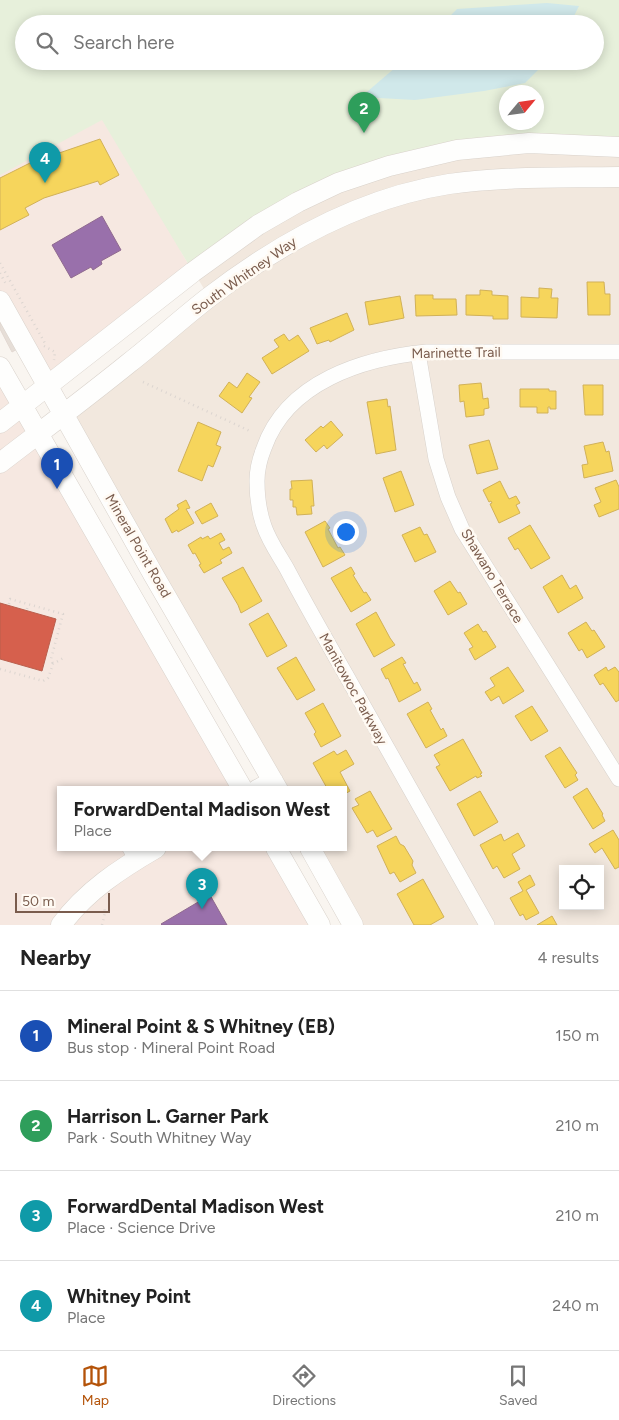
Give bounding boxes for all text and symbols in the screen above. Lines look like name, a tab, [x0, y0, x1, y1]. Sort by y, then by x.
search box	[15, 15, 604, 70]
icon: search	[33, 29, 61, 57]
text: Search here	[73, 31, 175, 54]
north arrow	[499, 85, 544, 130]
pin: 2	[348, 92, 380, 133]
pin: 4	[29, 142, 61, 183]
street label: South Whitney Way	[188, 233, 300, 319]
street label: Marinette Trail	[411, 344, 501, 362]
pin: 1	[41, 448, 73, 489]
street label: Mineral Point Road	[101, 491, 175, 601]
your location	[333, 519, 359, 545]
street label: Shawano Terrace	[457, 526, 527, 627]
street label: Manitowoc Parkway	[315, 630, 391, 748]
popup	[57, 786, 347, 851]
text: ForwardDental Madison West	[73, 798, 331, 821]
text: Place	[73, 821, 112, 840]
map controls	[559, 865, 604, 910]
button: locate	[559, 865, 604, 910]
pin: 3	[186, 868, 218, 909]
scale bar	[15, 890, 110, 913]
text: 50 m	[22, 893, 54, 910]
text: Nearby	[20, 945, 91, 970]
text: 4 results	[538, 948, 599, 967]
text: Mineral Point & S Whitney (EB)	[67, 1015, 335, 1038]
text: 1	[33, 1026, 39, 1045]
text: 150 m	[555, 1026, 599, 1045]
text: Bus stop · Mineral Point Road	[67, 1038, 275, 1057]
text: Harrison L. Garner Park	[67, 1105, 269, 1128]
text: 2	[31, 1116, 41, 1135]
text: 210 m	[556, 1116, 599, 1135]
text: Park · South Whitney Way	[67, 1128, 251, 1147]
text: ForwardDental Madison West	[67, 1195, 324, 1218]
text: 3	[32, 1206, 40, 1225]
text: 210 m	[556, 1206, 599, 1225]
text: Place · Science Drive	[67, 1218, 216, 1237]
text: Whitney Point	[67, 1285, 191, 1308]
text: 4	[31, 1296, 41, 1315]
text: 240 m	[552, 1296, 599, 1315]
text: Place	[67, 1308, 105, 1327]
tab: Map	[81, 1362, 109, 1409]
tab: Directions	[272, 1362, 336, 1409]
tab: Saved	[499, 1362, 538, 1409]

